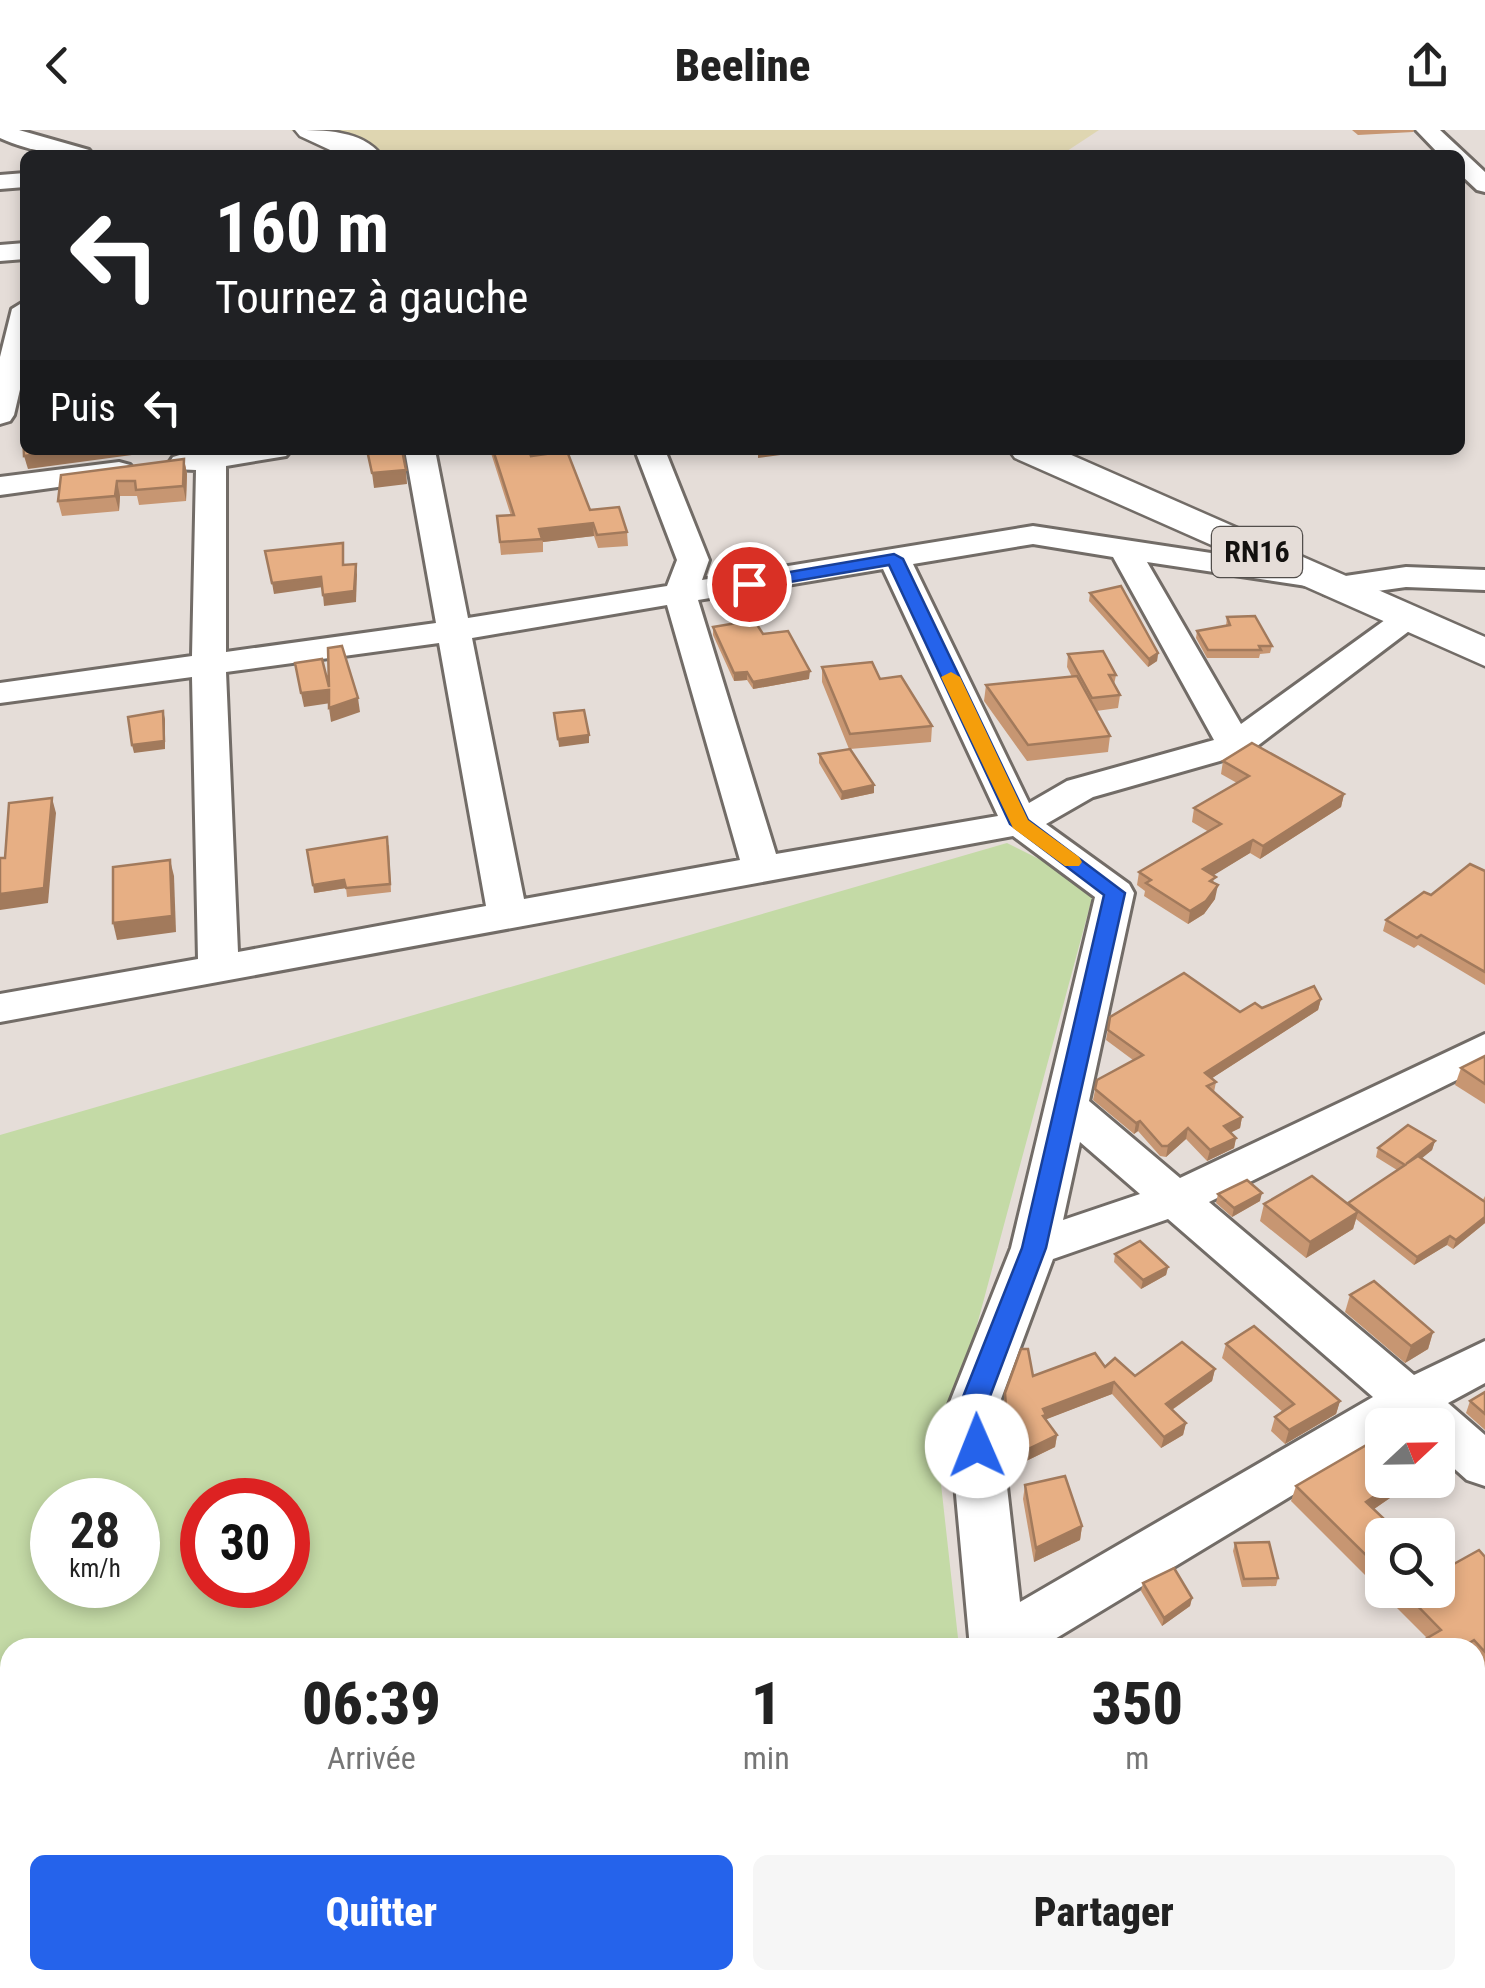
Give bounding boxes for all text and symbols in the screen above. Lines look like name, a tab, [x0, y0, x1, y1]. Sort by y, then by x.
icon: back	[30, 38, 85, 93]
icon: share	[1400, 38, 1455, 93]
text: Beeline	[675, 39, 810, 92]
text: 160 m	[215, 187, 389, 269]
icon: left	[50, 190, 180, 320]
text: Tournez à gauche	[215, 271, 528, 324]
icon: left	[135, 380, 190, 435]
text: Puis	[50, 386, 115, 430]
road number: RN16	[1212, 527, 1302, 577]
pin	[707, 542, 792, 627]
icon: arrive	[722, 557, 777, 612]
position arrow	[925, 1394, 1029, 1498]
north arrow	[1365, 1408, 1455, 1498]
map controls	[1365, 1408, 1455, 1608]
speed limit sign: 30	[180, 1478, 310, 1608]
text: 28	[70, 1502, 120, 1560]
button: search	[1365, 1518, 1455, 1608]
text: km/h	[69, 1554, 121, 1583]
text: 06:39	[302, 1668, 441, 1739]
text: 1	[751, 1668, 781, 1739]
text: 350	[1092, 1668, 1183, 1739]
text: Arrivée	[327, 1739, 416, 1777]
text: min	[743, 1739, 790, 1777]
text: m	[1125, 1739, 1149, 1777]
button: Quitter	[30, 1855, 733, 1970]
button: Partager	[753, 1855, 1455, 1970]

